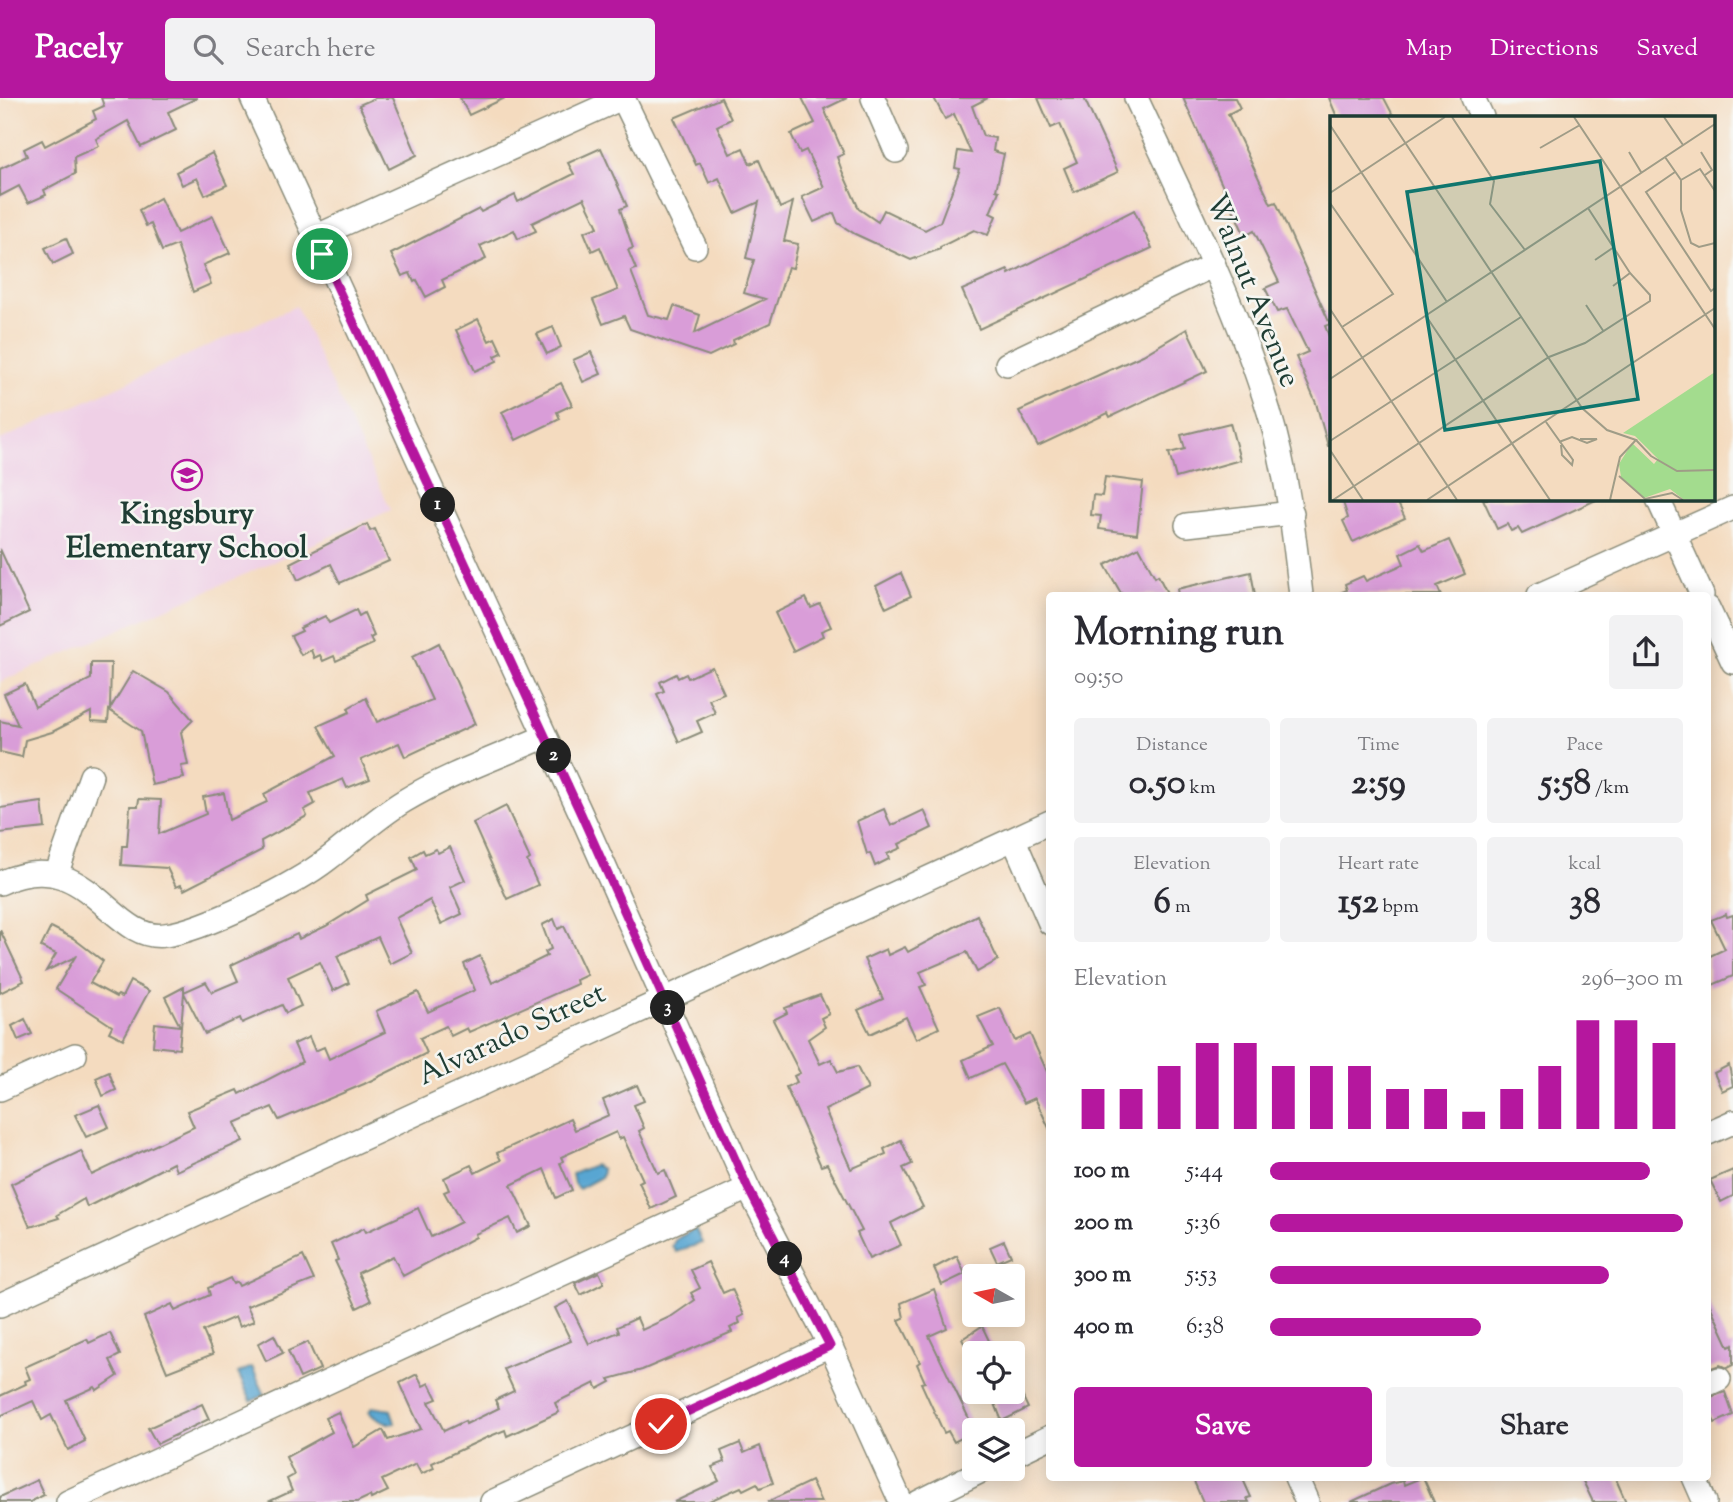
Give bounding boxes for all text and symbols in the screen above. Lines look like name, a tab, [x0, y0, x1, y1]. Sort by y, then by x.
search box	[165, 18, 655, 81]
text: Pacely	[35, 25, 123, 73]
icon: search	[189, 30, 227, 68]
text: Search here	[245, 31, 376, 68]
text: Map	[1406, 32, 1452, 66]
text: Directions	[1490, 32, 1598, 66]
text: Saved	[1636, 32, 1698, 66]
inset map	[1330, 116, 1716, 500]
street label: Walnut Avenue	[1193, 188, 1310, 394]
pin	[292, 224, 352, 284]
icon: arrive	[303, 235, 341, 273]
school or university icon: Kingsbury Elementary School	[170, 458, 204, 492]
pin: 1	[420, 488, 456, 522]
text: 1	[434, 491, 441, 518]
place label: Kingsbury Elementary School	[66, 494, 309, 571]
text: Morning run	[1074, 608, 1284, 662]
button: share	[1609, 615, 1683, 689]
text: 09:50	[1074, 661, 1123, 694]
text: Distance	[1136, 732, 1208, 759]
text: Time	[1357, 732, 1400, 759]
text: Pace	[1567, 732, 1603, 759]
pin: 2	[536, 738, 572, 774]
text: 2	[549, 742, 558, 769]
text: 0.50	[1129, 759, 1186, 810]
text: 2:59	[1351, 759, 1406, 810]
text: 5:58	[1540, 759, 1591, 810]
text: km	[1186, 775, 1216, 802]
text: /km	[1591, 775, 1629, 802]
text: Elevation	[1134, 851, 1211, 878]
text: Heart rate	[1338, 851, 1419, 878]
text: kcal	[1568, 851, 1601, 878]
text: 6	[1154, 878, 1171, 929]
text: 152	[1338, 878, 1378, 929]
text: 38	[1569, 878, 1601, 929]
text: m	[1171, 894, 1191, 921]
text: bpm	[1378, 894, 1419, 921]
text: Elevation	[1074, 963, 1167, 996]
text: 296–300 m	[1581, 963, 1683, 996]
street label: Alvarado Street	[411, 973, 613, 1098]
pin: 3	[650, 990, 686, 1026]
text: 3	[664, 994, 671, 1021]
text: 100 m	[1074, 1155, 1130, 1188]
text: 5:44	[1186, 1155, 1223, 1188]
text: 200 m	[1074, 1207, 1133, 1240]
text: 5:36	[1186, 1207, 1220, 1240]
pin: 4	[768, 1242, 802, 1276]
text: 4	[780, 1245, 789, 1272]
text: 300 m	[1074, 1259, 1131, 1292]
text: 5:53	[1186, 1259, 1217, 1292]
north arrow	[962, 1264, 1026, 1326]
map controls	[962, 1264, 1025, 1481]
text: 400 m	[1074, 1311, 1134, 1344]
text: 6:38	[1186, 1311, 1224, 1344]
button: locate	[962, 1341, 1025, 1404]
button: Save	[1074, 1387, 1372, 1467]
button: Share	[1386, 1387, 1683, 1467]
pin	[631, 1394, 691, 1454]
icon: check	[642, 1405, 680, 1443]
button: layers	[962, 1418, 1025, 1481]

